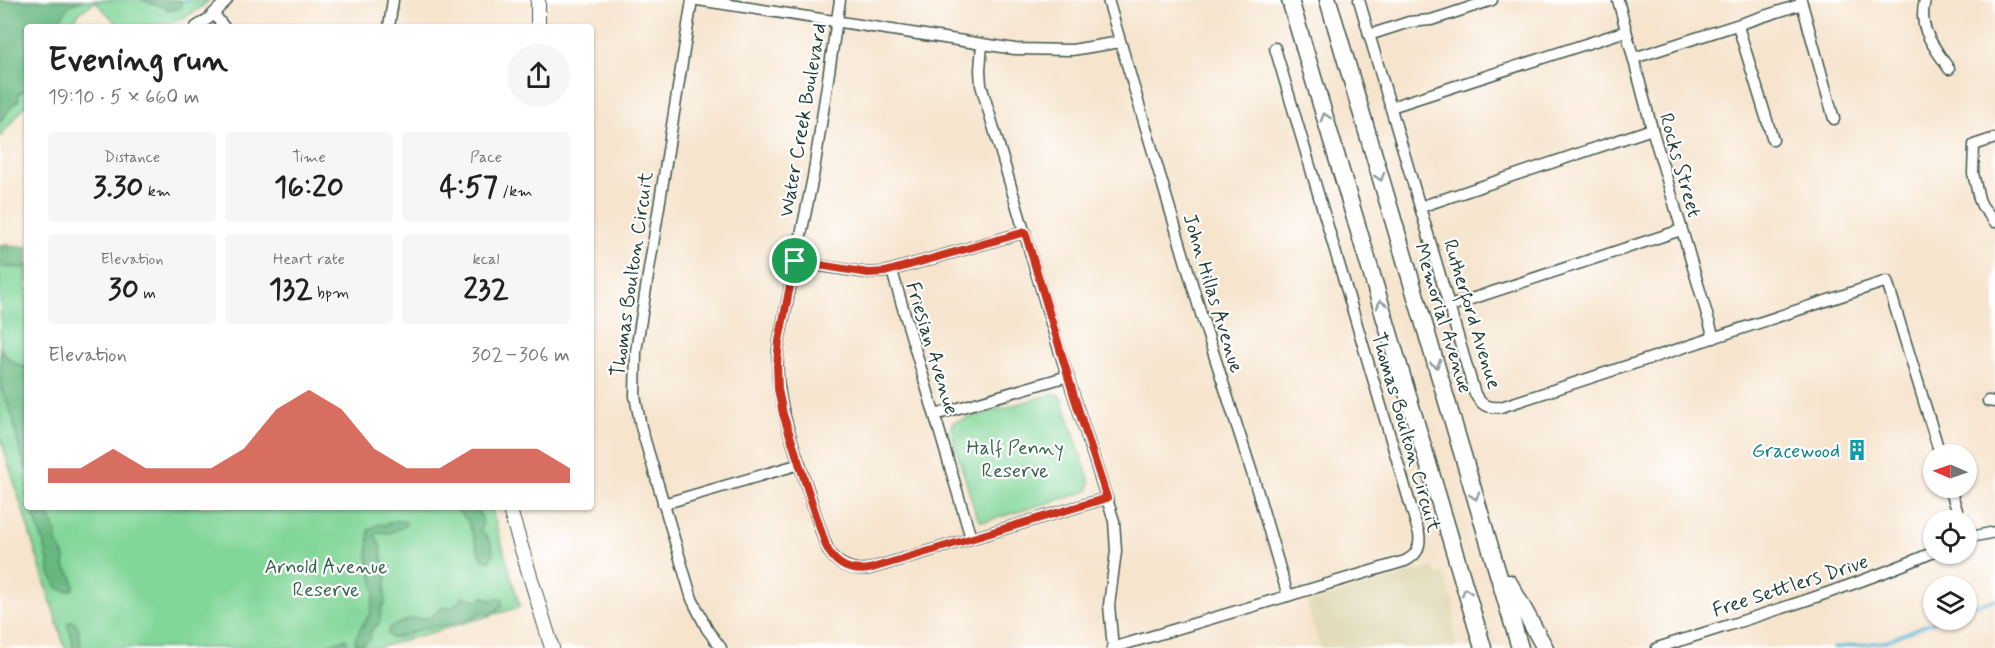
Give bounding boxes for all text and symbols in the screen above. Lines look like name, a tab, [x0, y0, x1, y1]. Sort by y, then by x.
street label: Water Creek Boulevard	[773, 21, 834, 219]
text: Evening run	[48, 39, 228, 83]
button: share	[507, 44, 570, 107]
text: 19:10 · 5 × 660 m	[48, 84, 200, 111]
street label: Rocks Street	[1652, 110, 1707, 221]
one-way arrow	[1320, 112, 1332, 123]
text: Distance	[104, 147, 160, 168]
text: Time	[292, 147, 326, 168]
text: Pace	[470, 147, 502, 168]
text: 3.30	[93, 168, 143, 207]
text: 16:20	[274, 168, 344, 207]
text: 4:57	[439, 168, 498, 207]
street label: Thomas Boulton Circuit	[605, 170, 660, 379]
one-way arrow	[1373, 171, 1385, 182]
text: km	[143, 181, 171, 202]
text: /km	[498, 181, 533, 202]
street label: John Hillas Avenue	[1175, 210, 1250, 376]
pin	[769, 235, 820, 286]
street label: Rutherford Avenue	[1434, 236, 1507, 393]
street label: Memorial Avenue	[1407, 240, 1478, 397]
icon: arrive	[778, 244, 811, 277]
text: Elevation	[101, 249, 164, 270]
text: Heart rate	[273, 249, 345, 270]
text: kcal	[473, 249, 499, 270]
text: 30	[108, 270, 139, 309]
text: 132	[269, 270, 313, 309]
text: 232	[463, 270, 509, 309]
street label: Friesian Avenue	[899, 279, 965, 418]
text: m	[139, 283, 156, 304]
text: bpm	[313, 283, 349, 304]
one-way arrow	[1376, 299, 1388, 310]
street label: Thomas Boulton Circuit	[1364, 329, 1447, 536]
text: Elevation	[48, 342, 127, 369]
text: 302–306 m	[471, 342, 570, 369]
one-way arrow	[1429, 358, 1441, 369]
park label: Half Penny Reserve	[966, 435, 1064, 485]
place label: Gracewood	[1752, 438, 1840, 465]
building icon: Gracewood	[1845, 438, 1869, 462]
north arrow	[1923, 444, 1977, 498]
map controls	[1923, 444, 1977, 630]
one-way arrow	[1468, 490, 1480, 501]
button: locate	[1923, 510, 1977, 564]
street label: Free Settlers Drive	[1709, 548, 1872, 624]
park label: Arnold Avenue Reserve	[265, 554, 387, 604]
button: layers	[1923, 576, 1977, 630]
one-way arrow	[1461, 587, 1473, 598]

